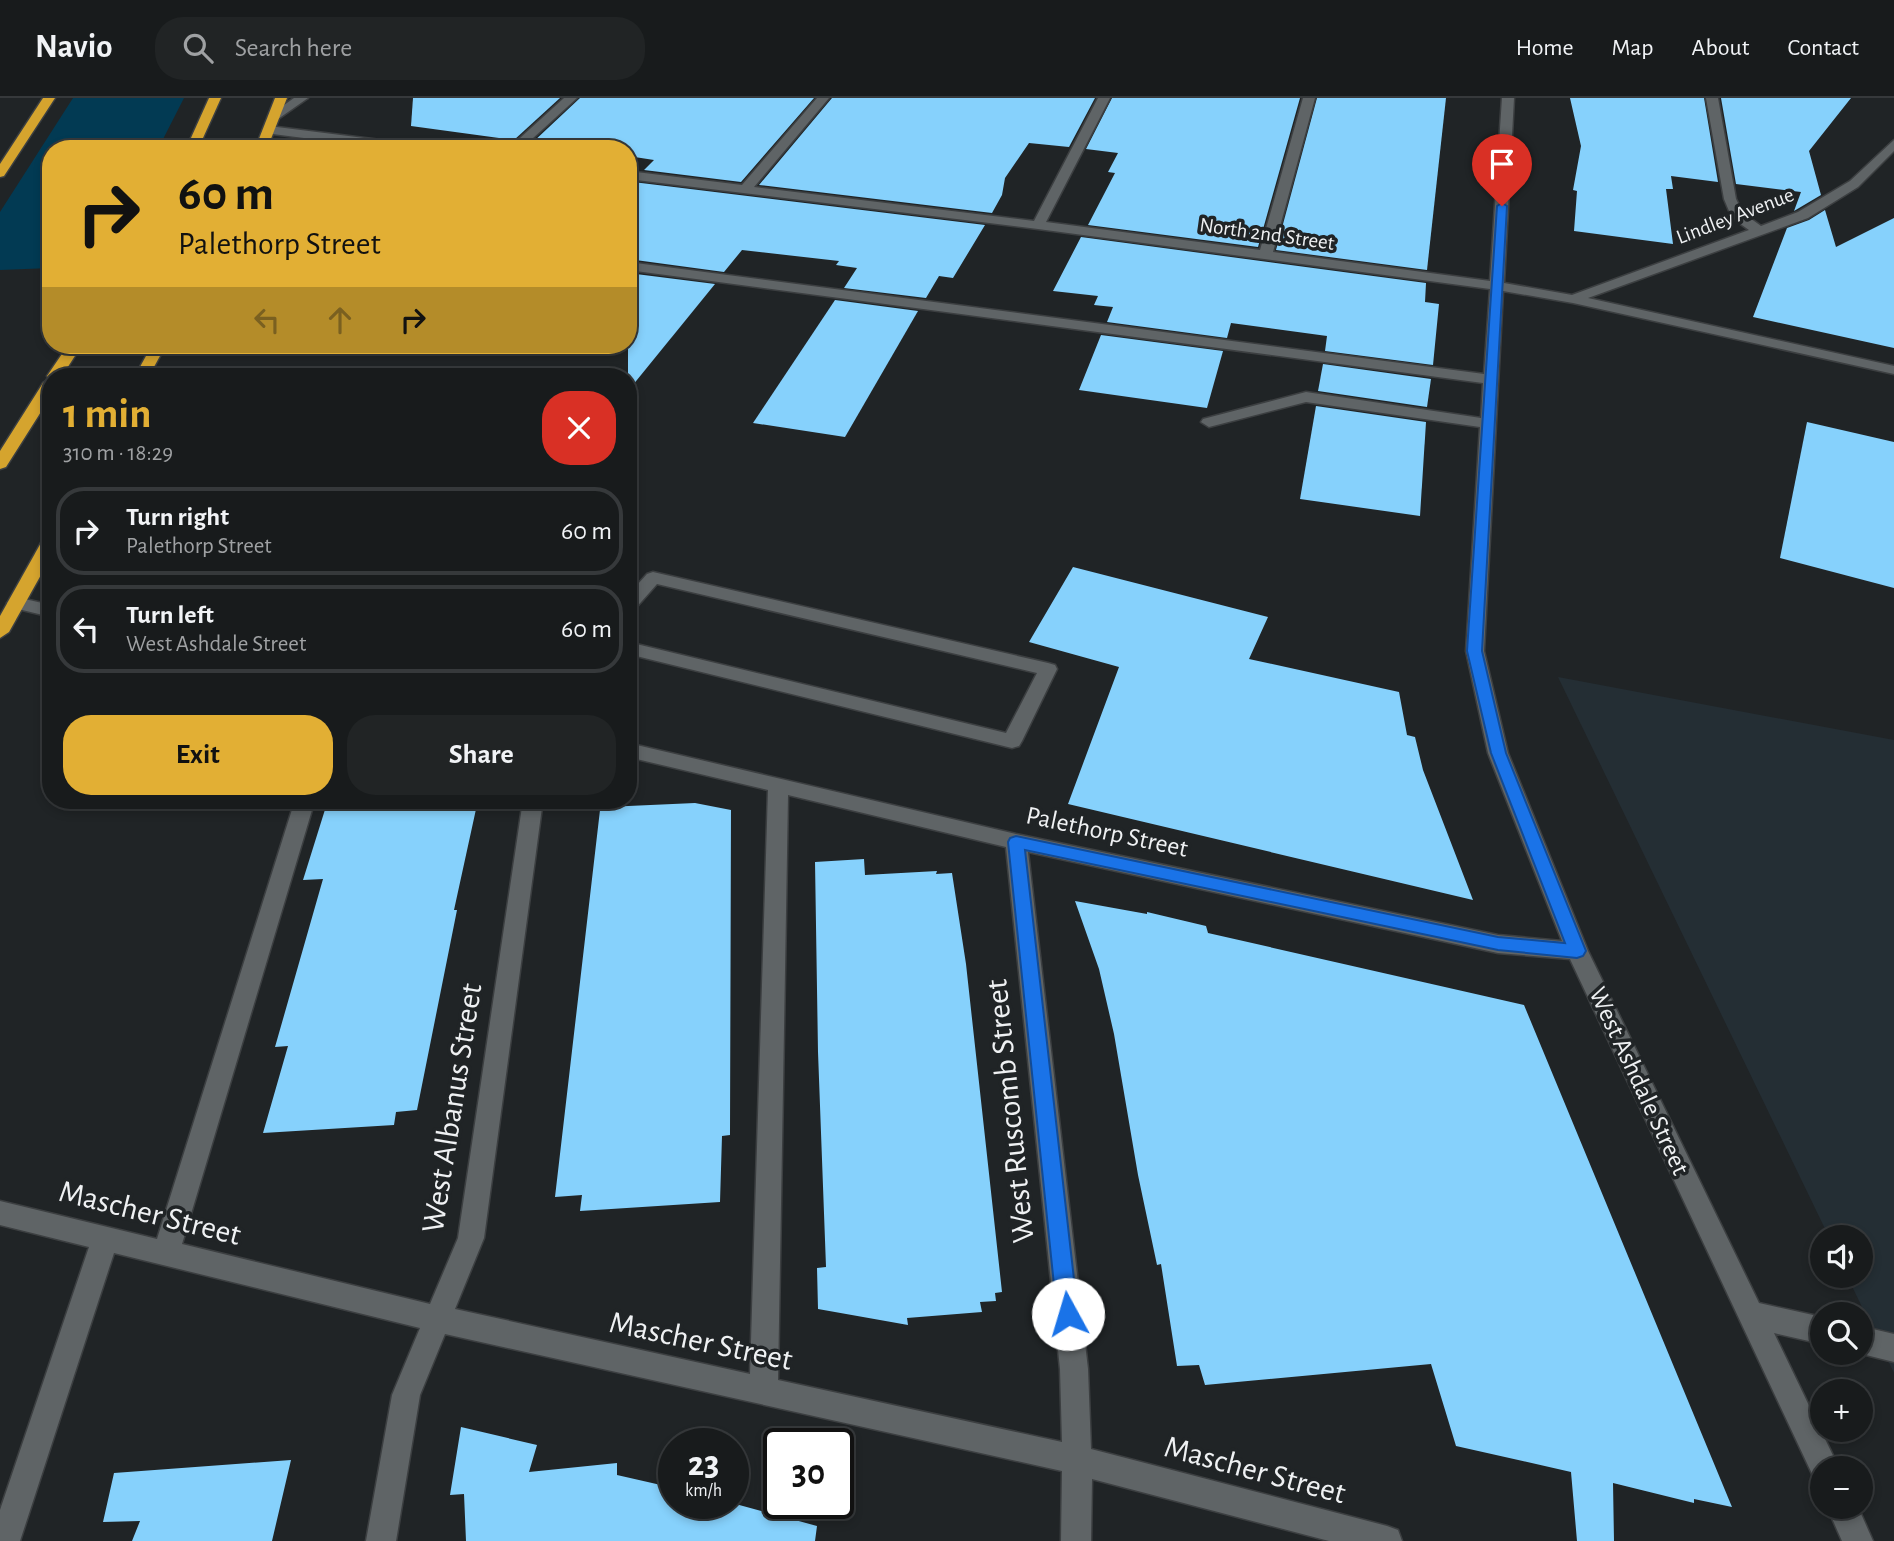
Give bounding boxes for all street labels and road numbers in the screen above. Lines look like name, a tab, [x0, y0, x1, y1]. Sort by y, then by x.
street label: Lindley Avenue	[1673, 184, 1797, 248]
street label: North 2nd Street	[1198, 214, 1336, 254]
street label: Palethorp Street	[1024, 802, 1190, 862]
street label: West Ruscomb Street	[980, 978, 1040, 1244]
street label: West Albanus Street	[416, 981, 488, 1235]
street label: West Ashdale Street	[1584, 983, 1694, 1179]
street label: Mascher Street	[56, 1175, 244, 1251]
street label: Mascher Street	[607, 1306, 795, 1376]
street label: Mascher Street	[1161, 1430, 1349, 1510]

